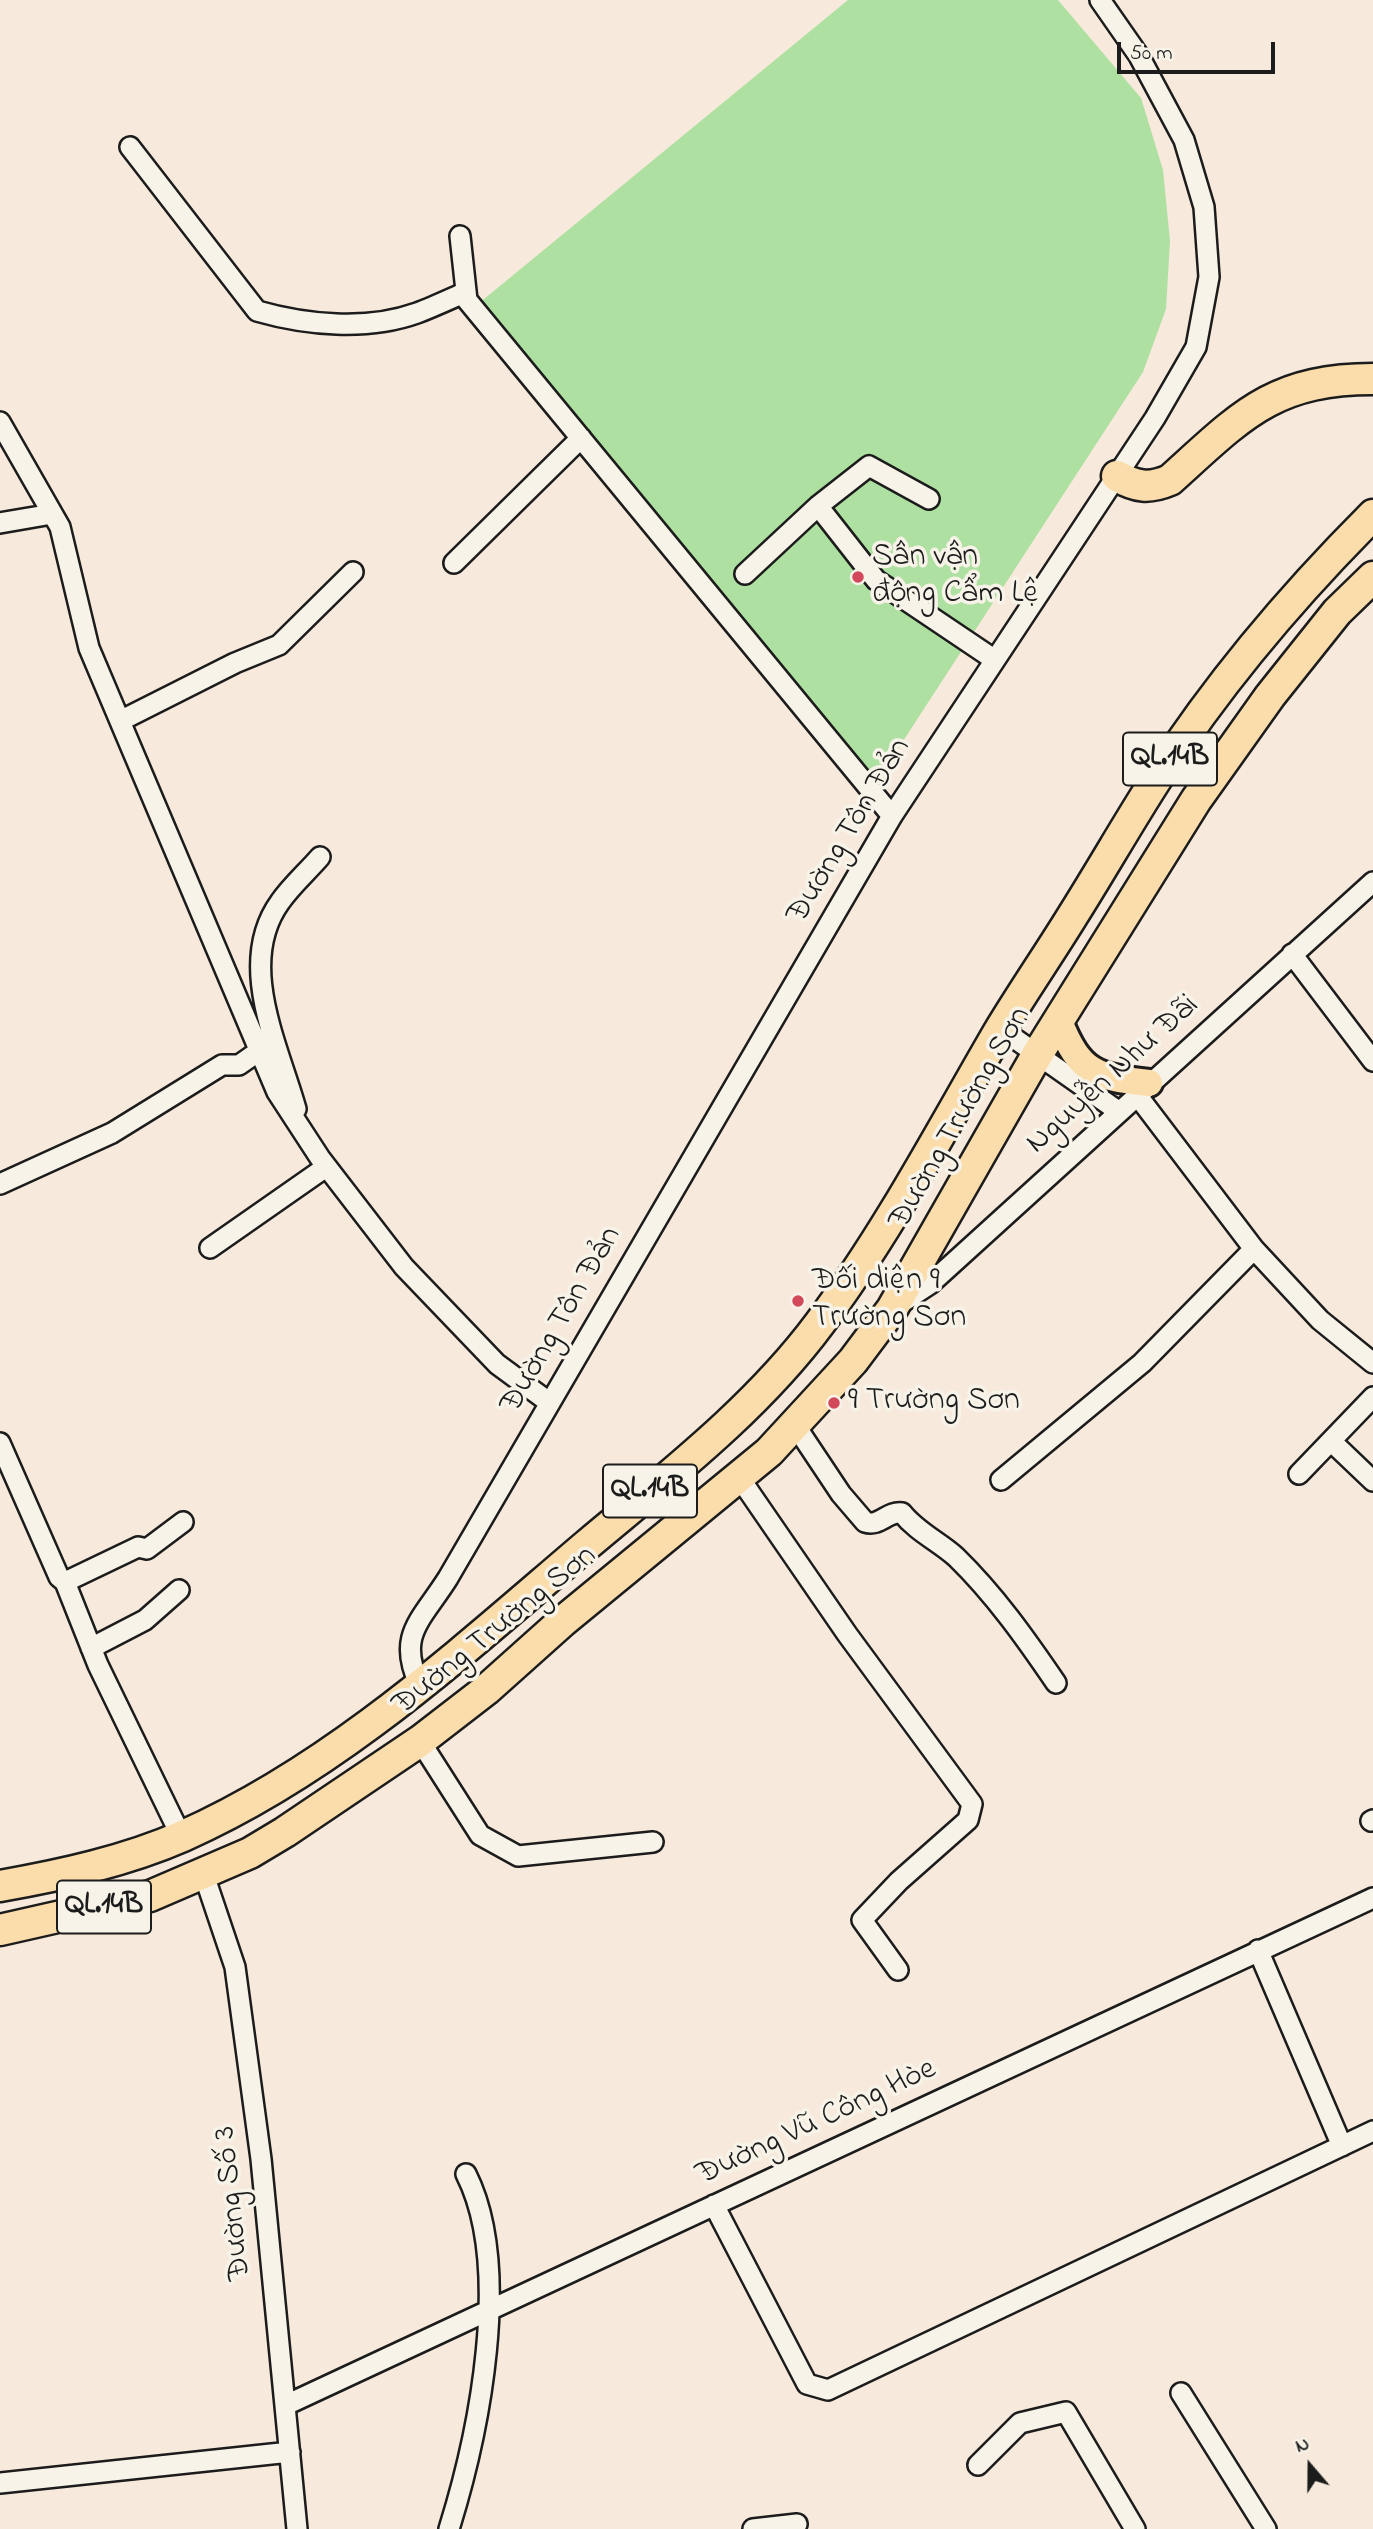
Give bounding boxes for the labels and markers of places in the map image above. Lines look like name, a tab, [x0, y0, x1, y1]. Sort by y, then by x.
place label: Sân vận động Cẩm Lệ	[872, 540, 1040, 615]
marker: Sân vận động Cẩm Lệ	[850, 569, 866, 585]
place label: Đối diện 9 Trường Sơn	[812, 1264, 966, 1339]
marker: Đối diện 9 Trường Sơn	[790, 1293, 806, 1309]
place label: 9 Trường Sơn	[848, 1384, 1020, 1422]
marker: 9 Trường Sơn	[826, 1395, 842, 1411]

